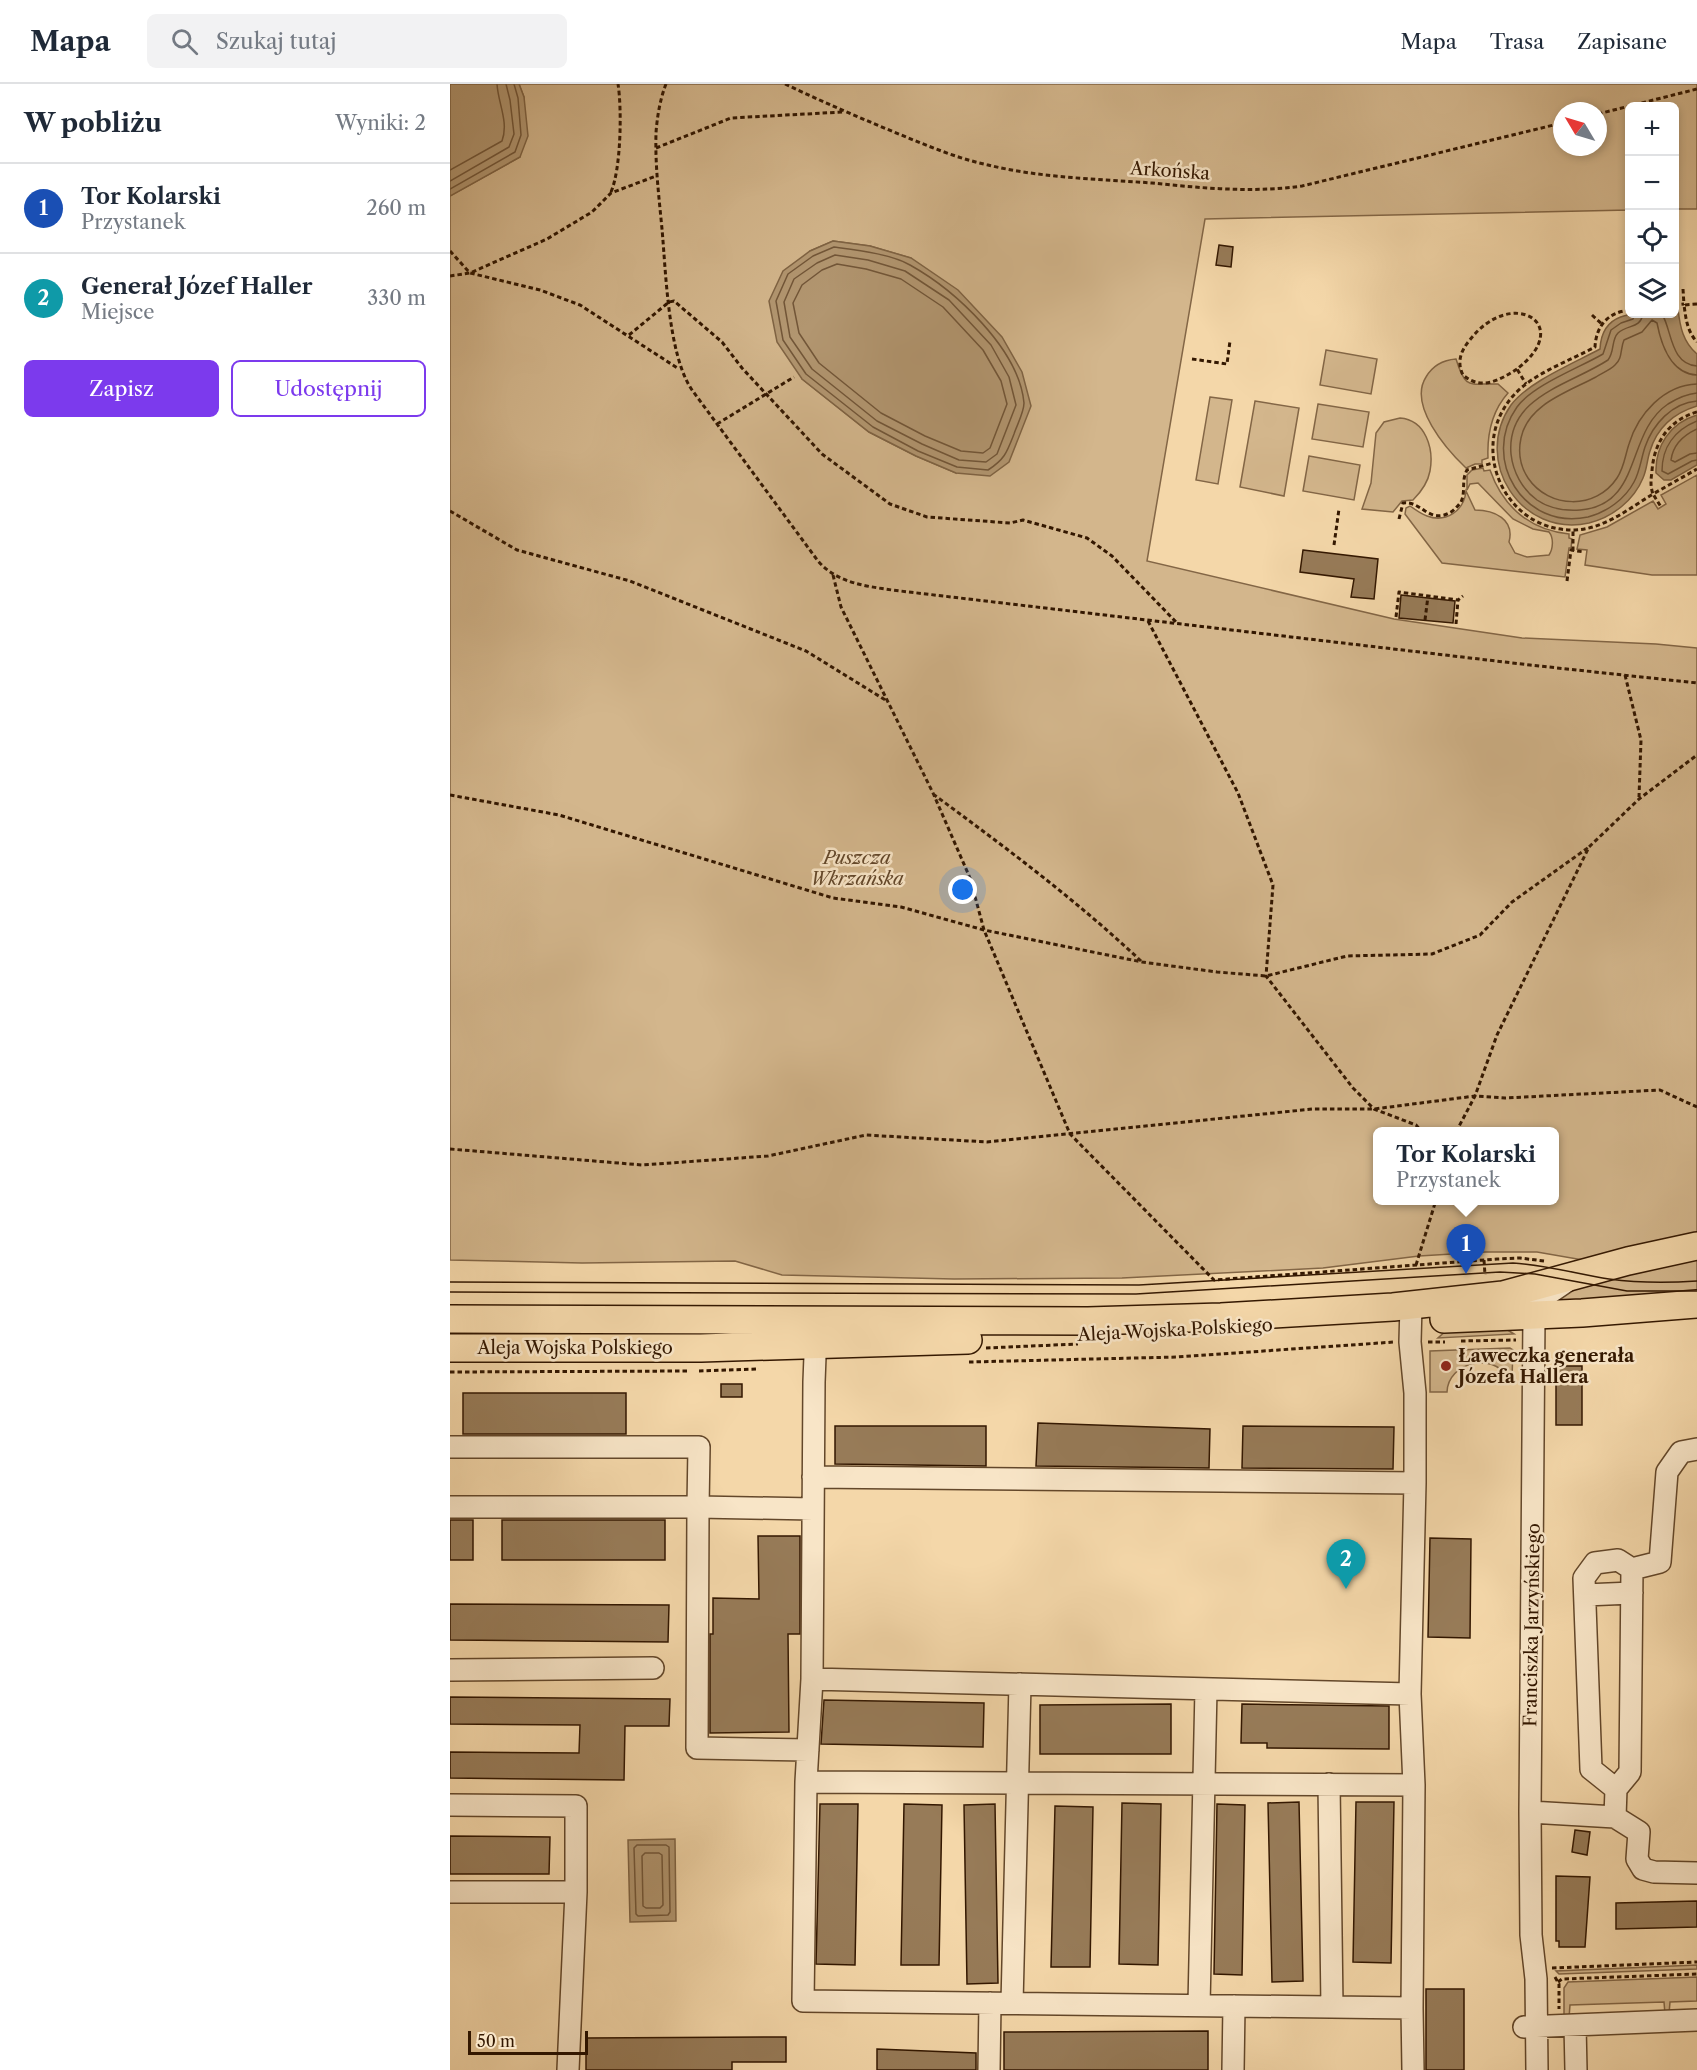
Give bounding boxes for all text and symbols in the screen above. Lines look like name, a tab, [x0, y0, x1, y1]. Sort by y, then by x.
search box	[147, 14, 567, 68]
text: Mapa	[30, 24, 111, 58]
icon: search	[168, 25, 201, 58]
text: Szukaj tutaj	[216, 28, 337, 55]
text: Mapa	[1401, 29, 1457, 54]
text: Trasa	[1490, 29, 1544, 54]
text: Zapisane	[1577, 29, 1667, 54]
north arrow	[1553, 102, 1607, 156]
map controls	[1625, 102, 1679, 318]
button: +	[1625, 102, 1679, 156]
text: W pobliżu	[24, 107, 162, 139]
text: Wyniki: 2	[335, 111, 426, 135]
button: −	[1625, 156, 1679, 210]
street label: Arkońska	[1128, 157, 1211, 185]
text: Tor Kolarski	[81, 183, 221, 210]
text: 1	[39, 196, 48, 220]
text: 260 m	[366, 196, 426, 220]
text: Przystanek	[81, 210, 185, 234]
button: locate	[1625, 210, 1679, 264]
button: layers	[1625, 264, 1679, 318]
text: Generał Józef Haller	[81, 273, 312, 300]
text: 2	[38, 286, 49, 310]
text: 330 m	[367, 286, 426, 310]
text: Miejsce	[81, 300, 155, 324]
button: Zapisz	[24, 360, 219, 417]
button: Udostępnij	[231, 360, 426, 417]
park label: Puszcza Wkrzańska	[810, 847, 904, 890]
your location	[948, 875, 977, 904]
popup	[1373, 1127, 1559, 1205]
text: Tor Kolarski	[1396, 1141, 1536, 1168]
text: Przystanek	[1396, 1168, 1500, 1192]
pin: 1	[1446, 1224, 1486, 1274]
street label: Aleja Wojska Polskiego	[1076, 1314, 1273, 1346]
street label: Aleja Wojska Polskiego	[476, 1337, 673, 1359]
place label: Ławeczka generała Józefa Hallera	[1455, 1345, 1635, 1388]
marker: Ławeczka generała Józefa Hallera	[1439, 1359, 1453, 1373]
street label: Franciszka Jarzyńskiego	[1519, 1523, 1545, 1727]
pin: 2	[1326, 1540, 1366, 1589]
scale bar	[468, 2028, 588, 2056]
text: 50 m	[477, 2031, 515, 2051]

